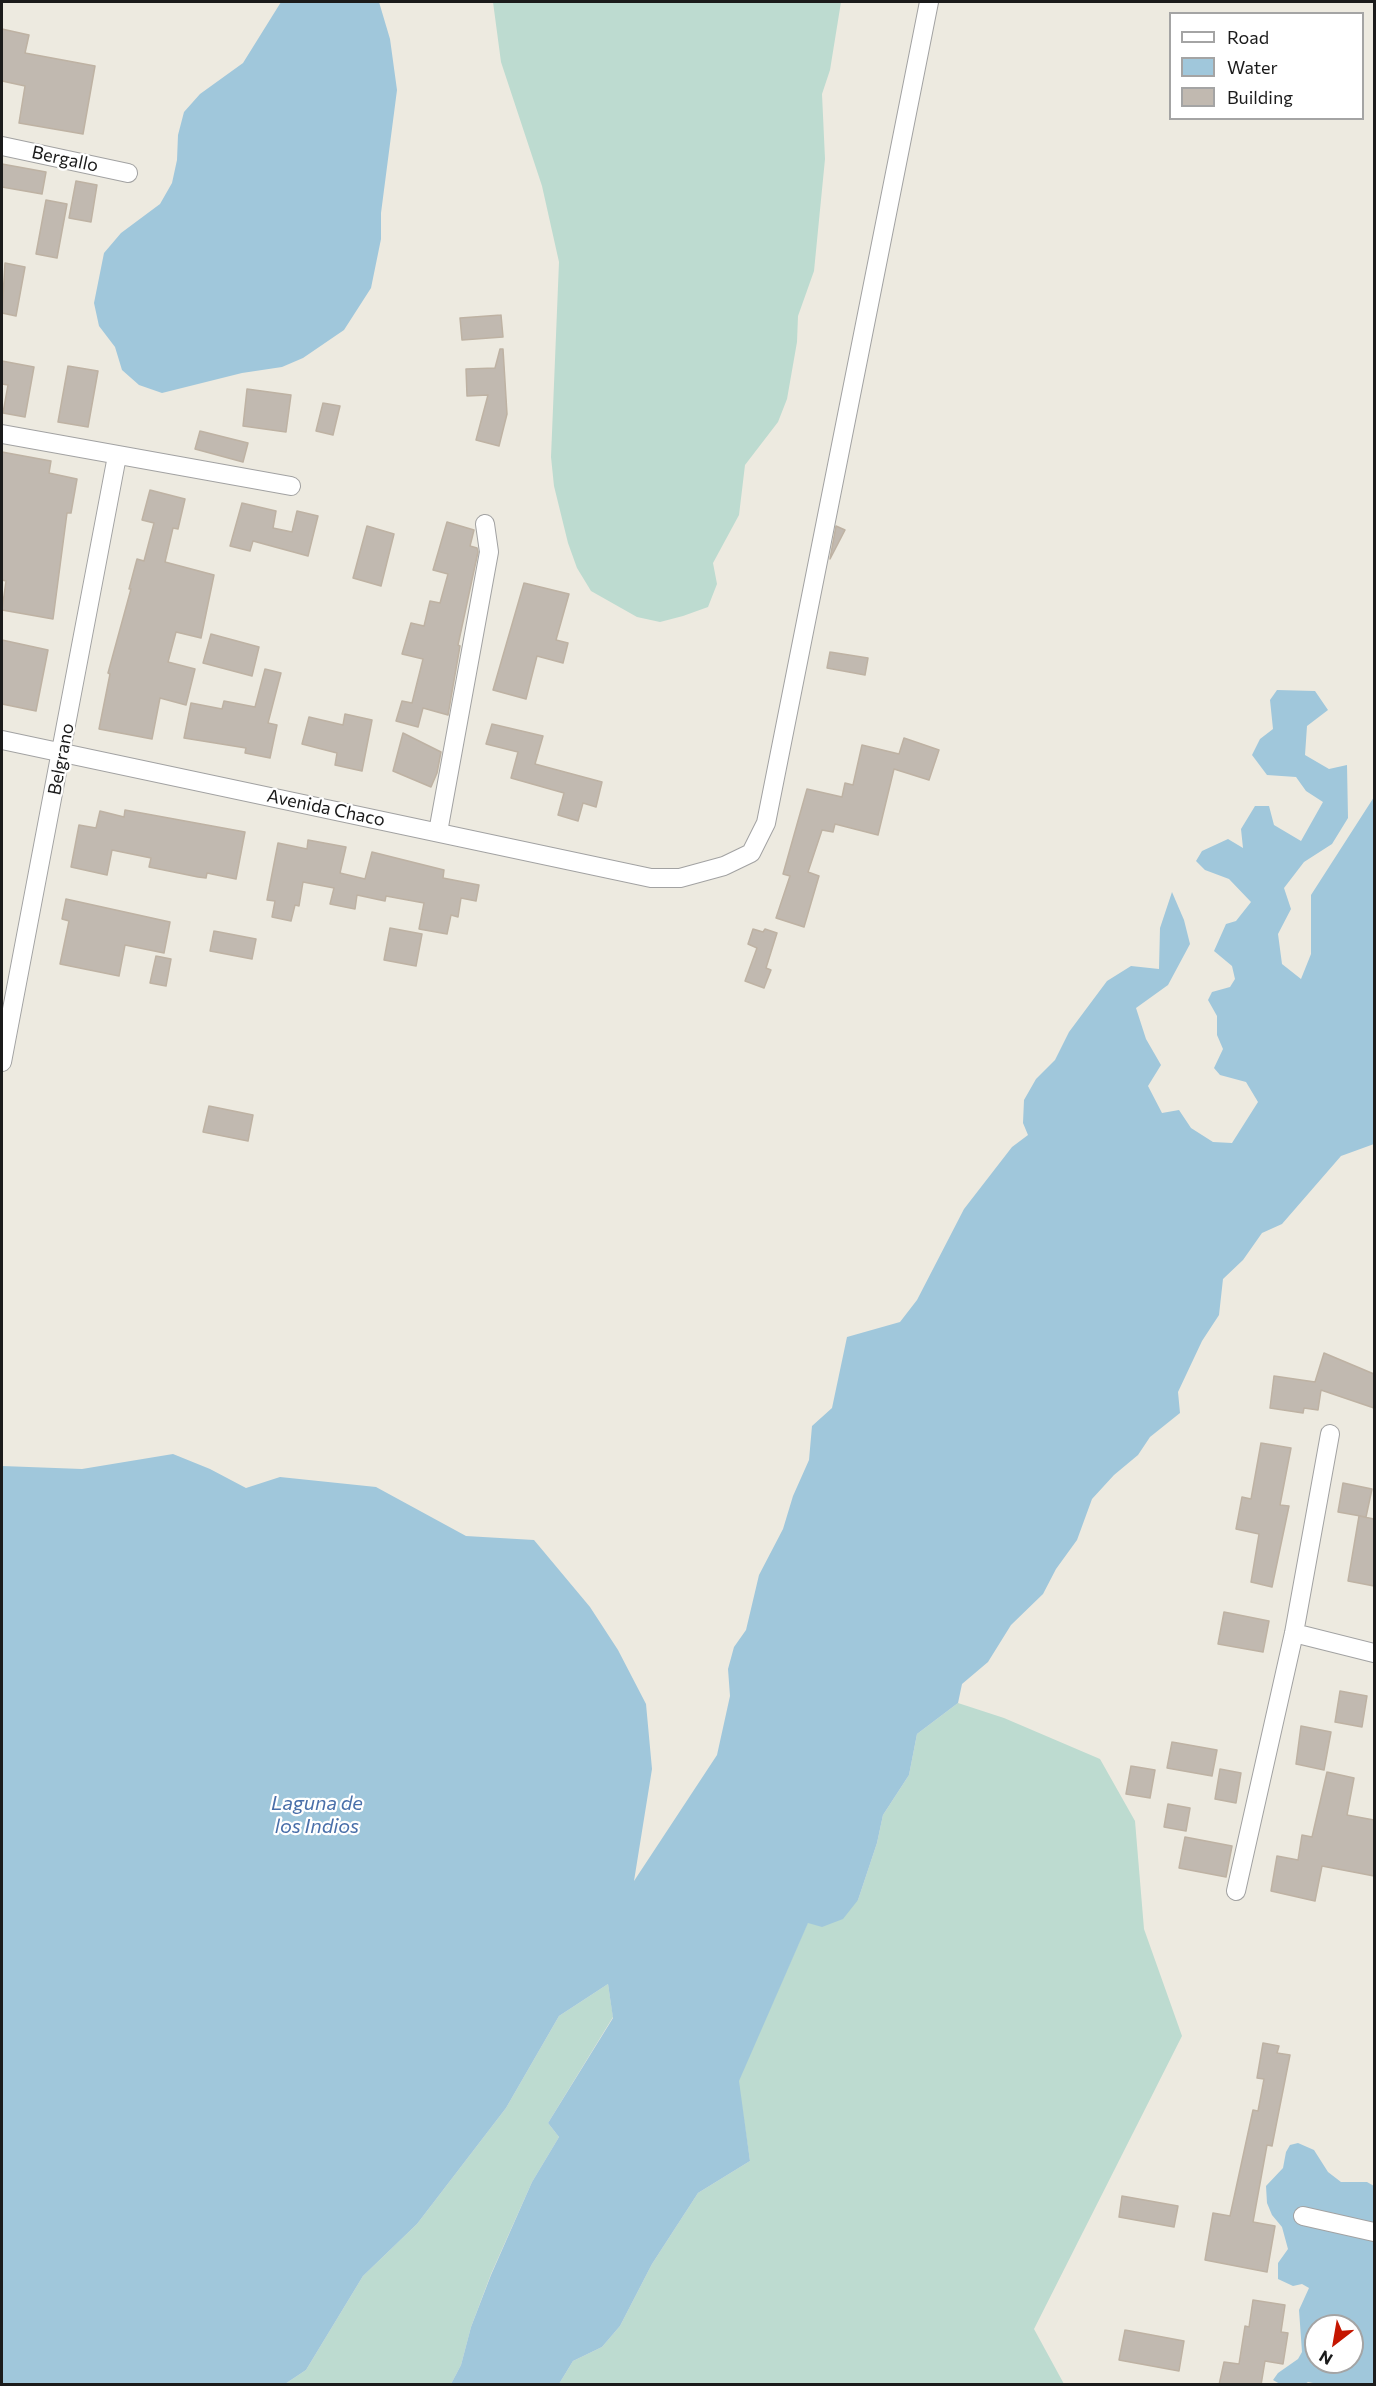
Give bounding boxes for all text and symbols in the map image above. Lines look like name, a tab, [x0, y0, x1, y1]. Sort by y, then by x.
legend	[1169, 12, 1364, 120]
text: Road	[1227, 26, 1269, 48]
text: Water	[1227, 56, 1278, 78]
text: Building	[1227, 86, 1293, 108]
street label: Bergallo	[30, 141, 100, 177]
street label: Belgrano	[43, 721, 79, 797]
street label: Avenida Chaco	[265, 785, 387, 831]
water label: Laguna de los Indios	[271, 1791, 363, 1838]
north arrow	[1304, 2314, 1364, 2374]
text: N	[1315, 2347, 1336, 2369]

